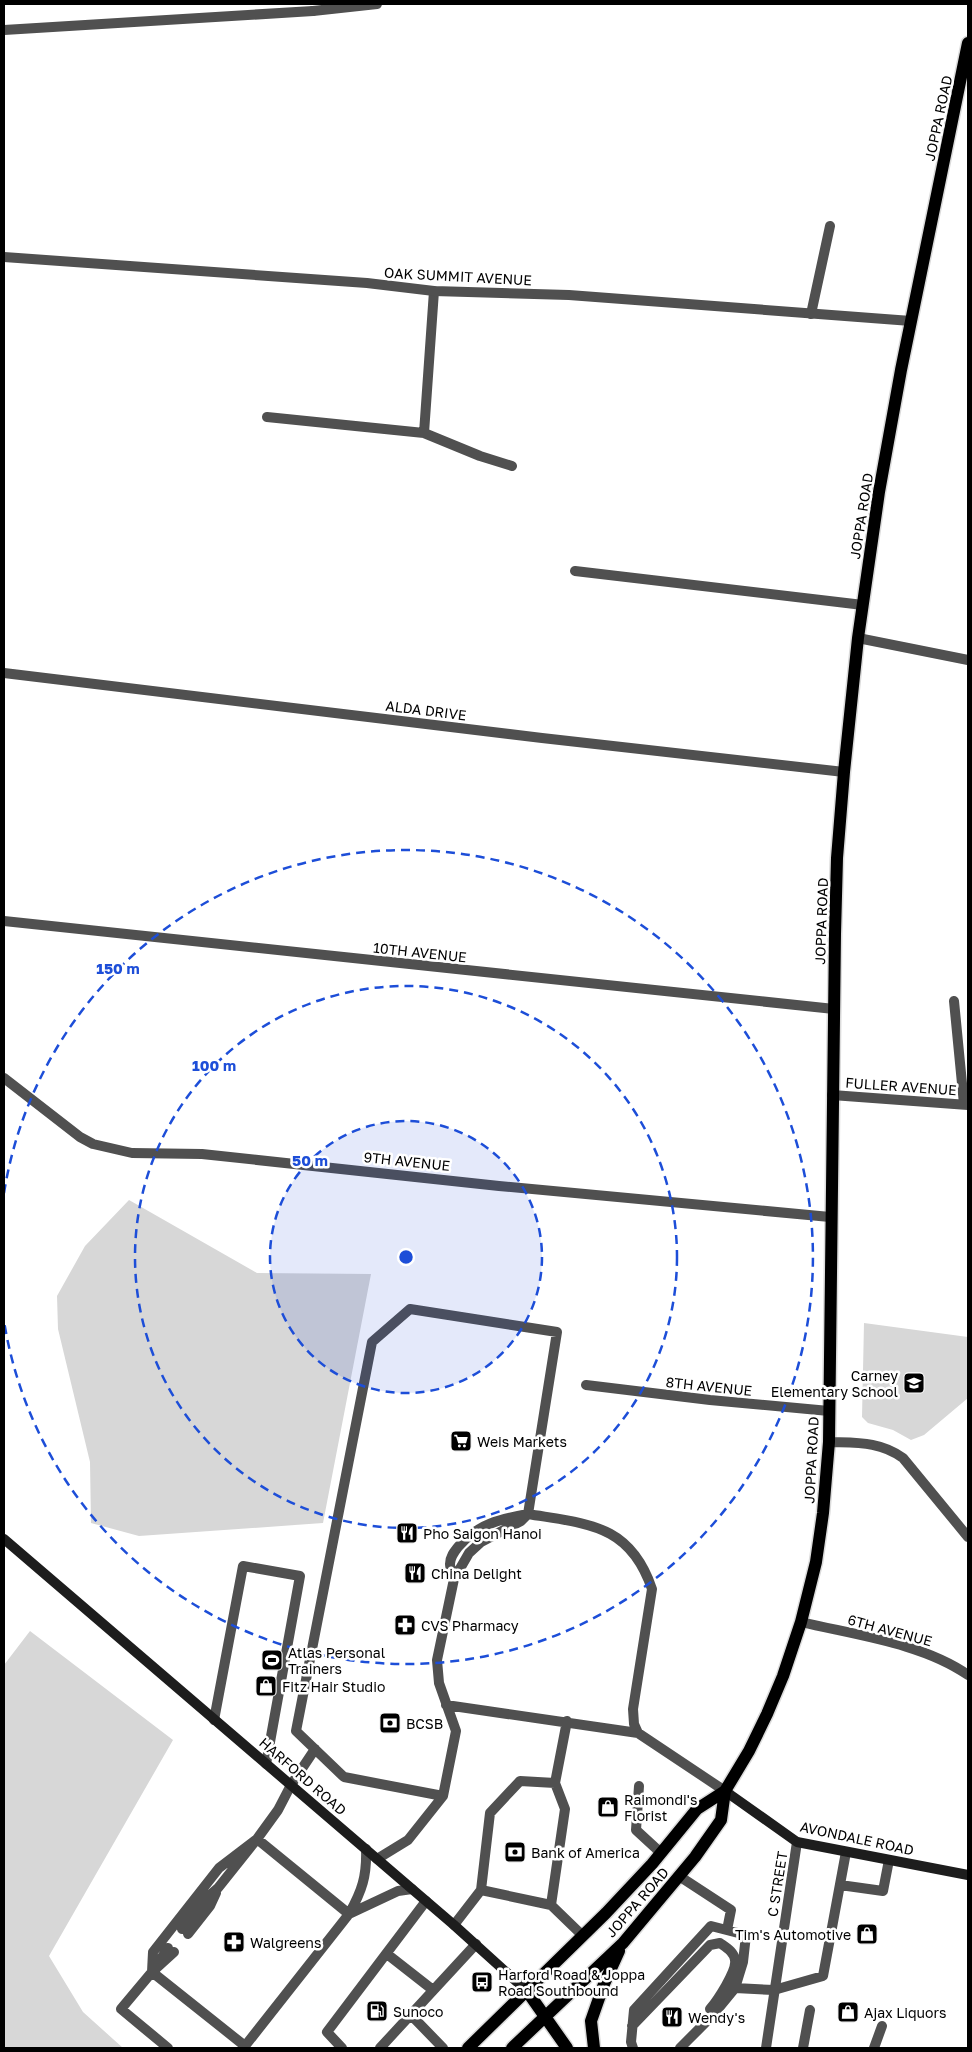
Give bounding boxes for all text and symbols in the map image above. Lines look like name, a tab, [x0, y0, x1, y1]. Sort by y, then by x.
street label: JOPPA ROAD	[921, 74, 955, 162]
street label: OAK SUMMIT AVENUE	[384, 264, 532, 288]
street label: JOPPA ROAD	[846, 472, 876, 560]
street label: ALDA DRIVE	[385, 697, 467, 723]
street label: JOPPA ROAD	[811, 877, 831, 965]
street label: 10TH AVENUE	[373, 939, 467, 965]
text: 150 m	[96, 959, 140, 977]
text: 100 m	[192, 1056, 236, 1074]
street label: FULLER AVENUE	[845, 1074, 957, 1098]
street label: 9TH AVENUE	[363, 1148, 451, 1174]
text: 50 m	[292, 1151, 328, 1169]
centre of rings	[397, 1248, 415, 1266]
place label: Carney Elementary School	[771, 1367, 898, 1400]
school or university icon: Carney Elementary School	[902, 1371, 926, 1395]
street label: 8TH AVENUE	[665, 1373, 753, 1399]
street label: JOPPA ROAD	[800, 1416, 822, 1504]
supermarket icon: Weis Markets	[449, 1429, 473, 1453]
place label: Weis Markets	[477, 1433, 567, 1450]
restaurant icon: Pho Saigon Hanoi	[395, 1521, 419, 1545]
place label: Pho Saigon Hanoi	[423, 1525, 542, 1542]
restaurant icon: China Delight	[403, 1561, 427, 1585]
place label: China Delight	[431, 1565, 522, 1582]
street label: 6TH AVENUE	[846, 1611, 934, 1649]
pharmacy icon: CVS Pharmacy	[393, 1613, 417, 1637]
place label: CVS Pharmacy	[421, 1617, 519, 1634]
place label: Atlas Personal Trainers	[288, 1644, 385, 1677]
sports icon: Atlas Personal Trainers	[260, 1648, 284, 1672]
shop icon: Fitz Hair Studio	[254, 1674, 278, 1698]
place label: Fitz Hair Studio	[282, 1678, 385, 1695]
bank icon: BCSB	[378, 1711, 402, 1735]
place label: BCSB	[406, 1715, 443, 1732]
street label: HARFORD ROAD	[256, 1734, 350, 1818]
place label: Raimondi's Florist	[624, 1791, 697, 1824]
shop icon: Raimondi's Florist	[596, 1795, 620, 1819]
street label: AVONDALE ROAD	[799, 1818, 915, 1858]
bank icon: Bank of America	[503, 1840, 527, 1864]
place label: Bank of America	[531, 1844, 640, 1861]
street label: C STREET	[763, 1850, 791, 1918]
street label: JOPPA ROAD	[602, 1864, 672, 1940]
shop icon: Tim's Automotive	[855, 1922, 879, 1946]
place label: Tim's Automotive	[735, 1926, 851, 1943]
pharmacy icon: Walgreens	[222, 1930, 246, 1954]
place label: Walgreens	[250, 1934, 321, 1951]
place label: Harford Road & Joppa Road Southbound	[498, 1966, 645, 1999]
bus stop icon: Harford Road & Joppa Road Southbound	[470, 1970, 494, 1994]
fuel station icon: Sunoco	[365, 1999, 389, 2023]
shop icon: Ajax Liquors	[836, 2000, 860, 2024]
place label: Sunoco	[393, 2003, 443, 2020]
place label: Ajax Liquors	[864, 2004, 946, 2021]
restaurant icon: Wendy's	[660, 2005, 684, 2029]
place label: Wendy's	[688, 2009, 745, 2026]

